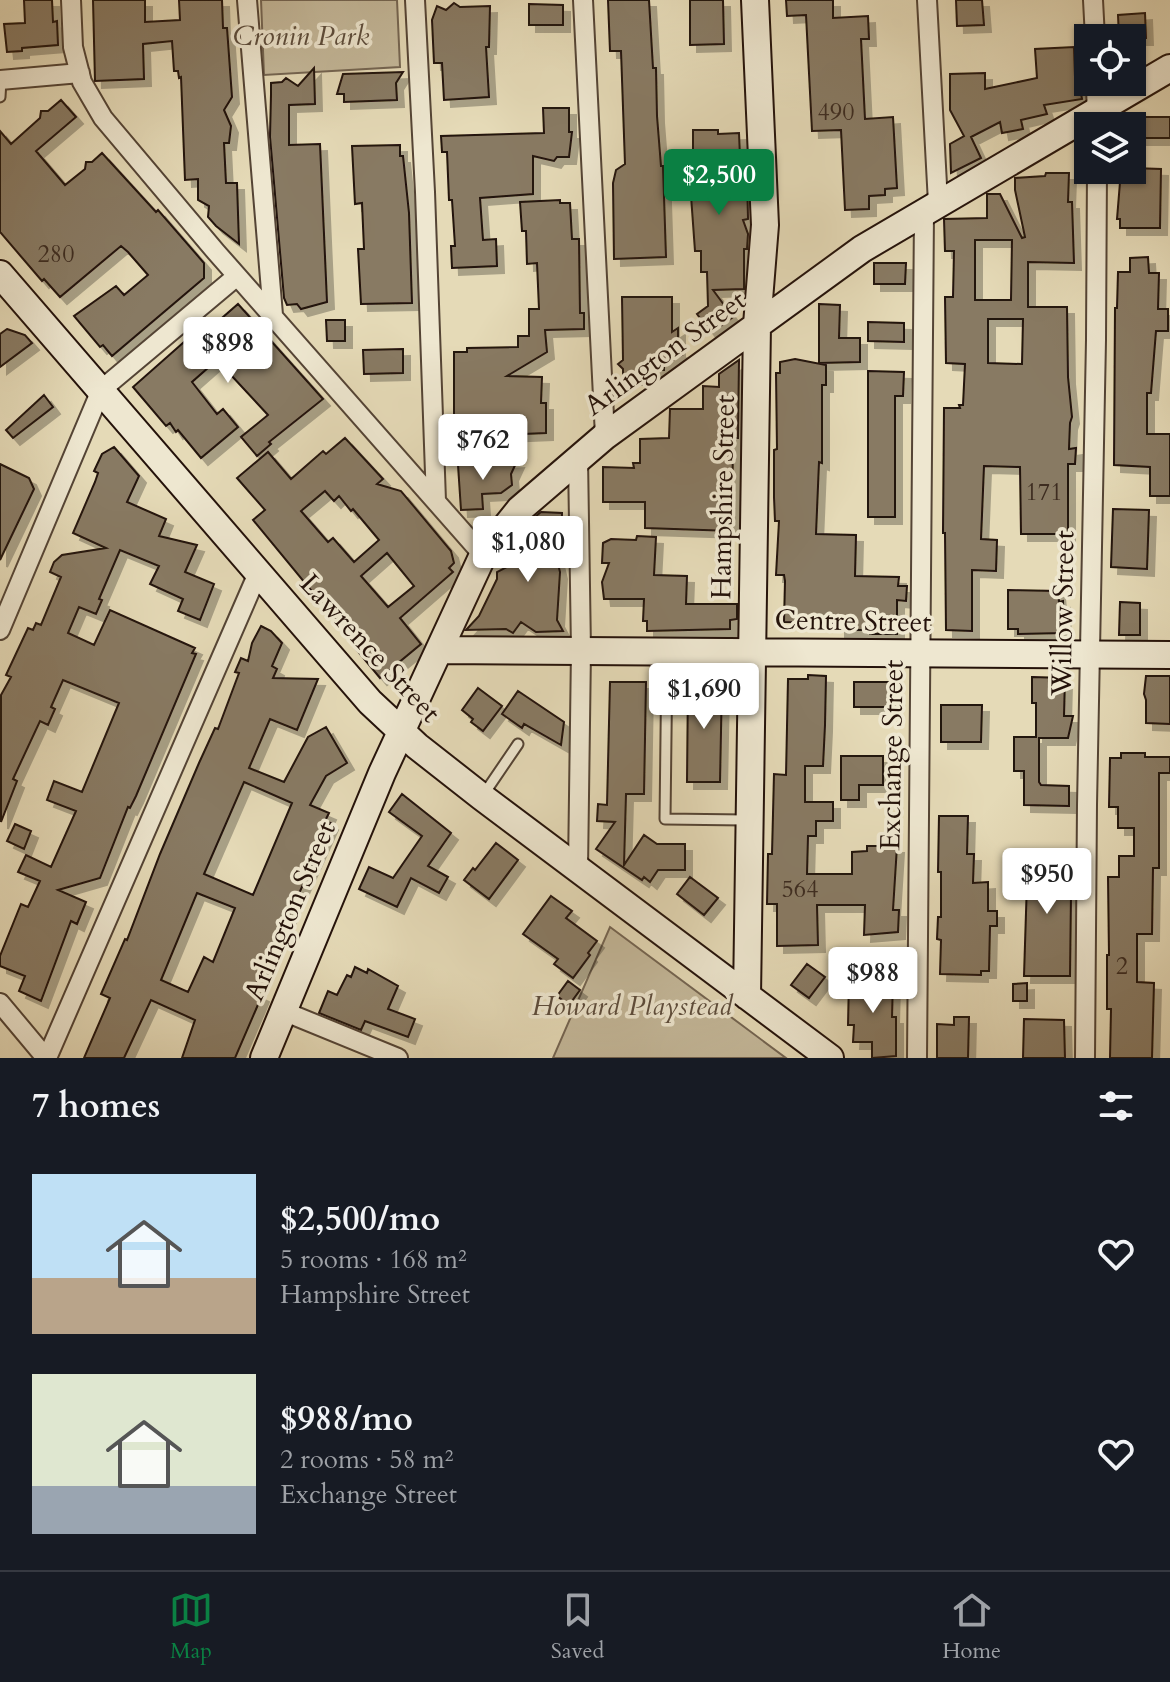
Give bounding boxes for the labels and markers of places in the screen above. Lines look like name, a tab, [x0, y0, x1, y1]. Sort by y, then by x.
pin: $2,500	[654, 149, 784, 217]
pin: $898	[181, 317, 275, 385]
pin: $762	[436, 414, 530, 482]
pin: $1,080	[463, 516, 593, 584]
pin: $1,690	[639, 663, 769, 731]
pin: $950	[1000, 848, 1094, 916]
pin: $988	[826, 947, 920, 1015]

